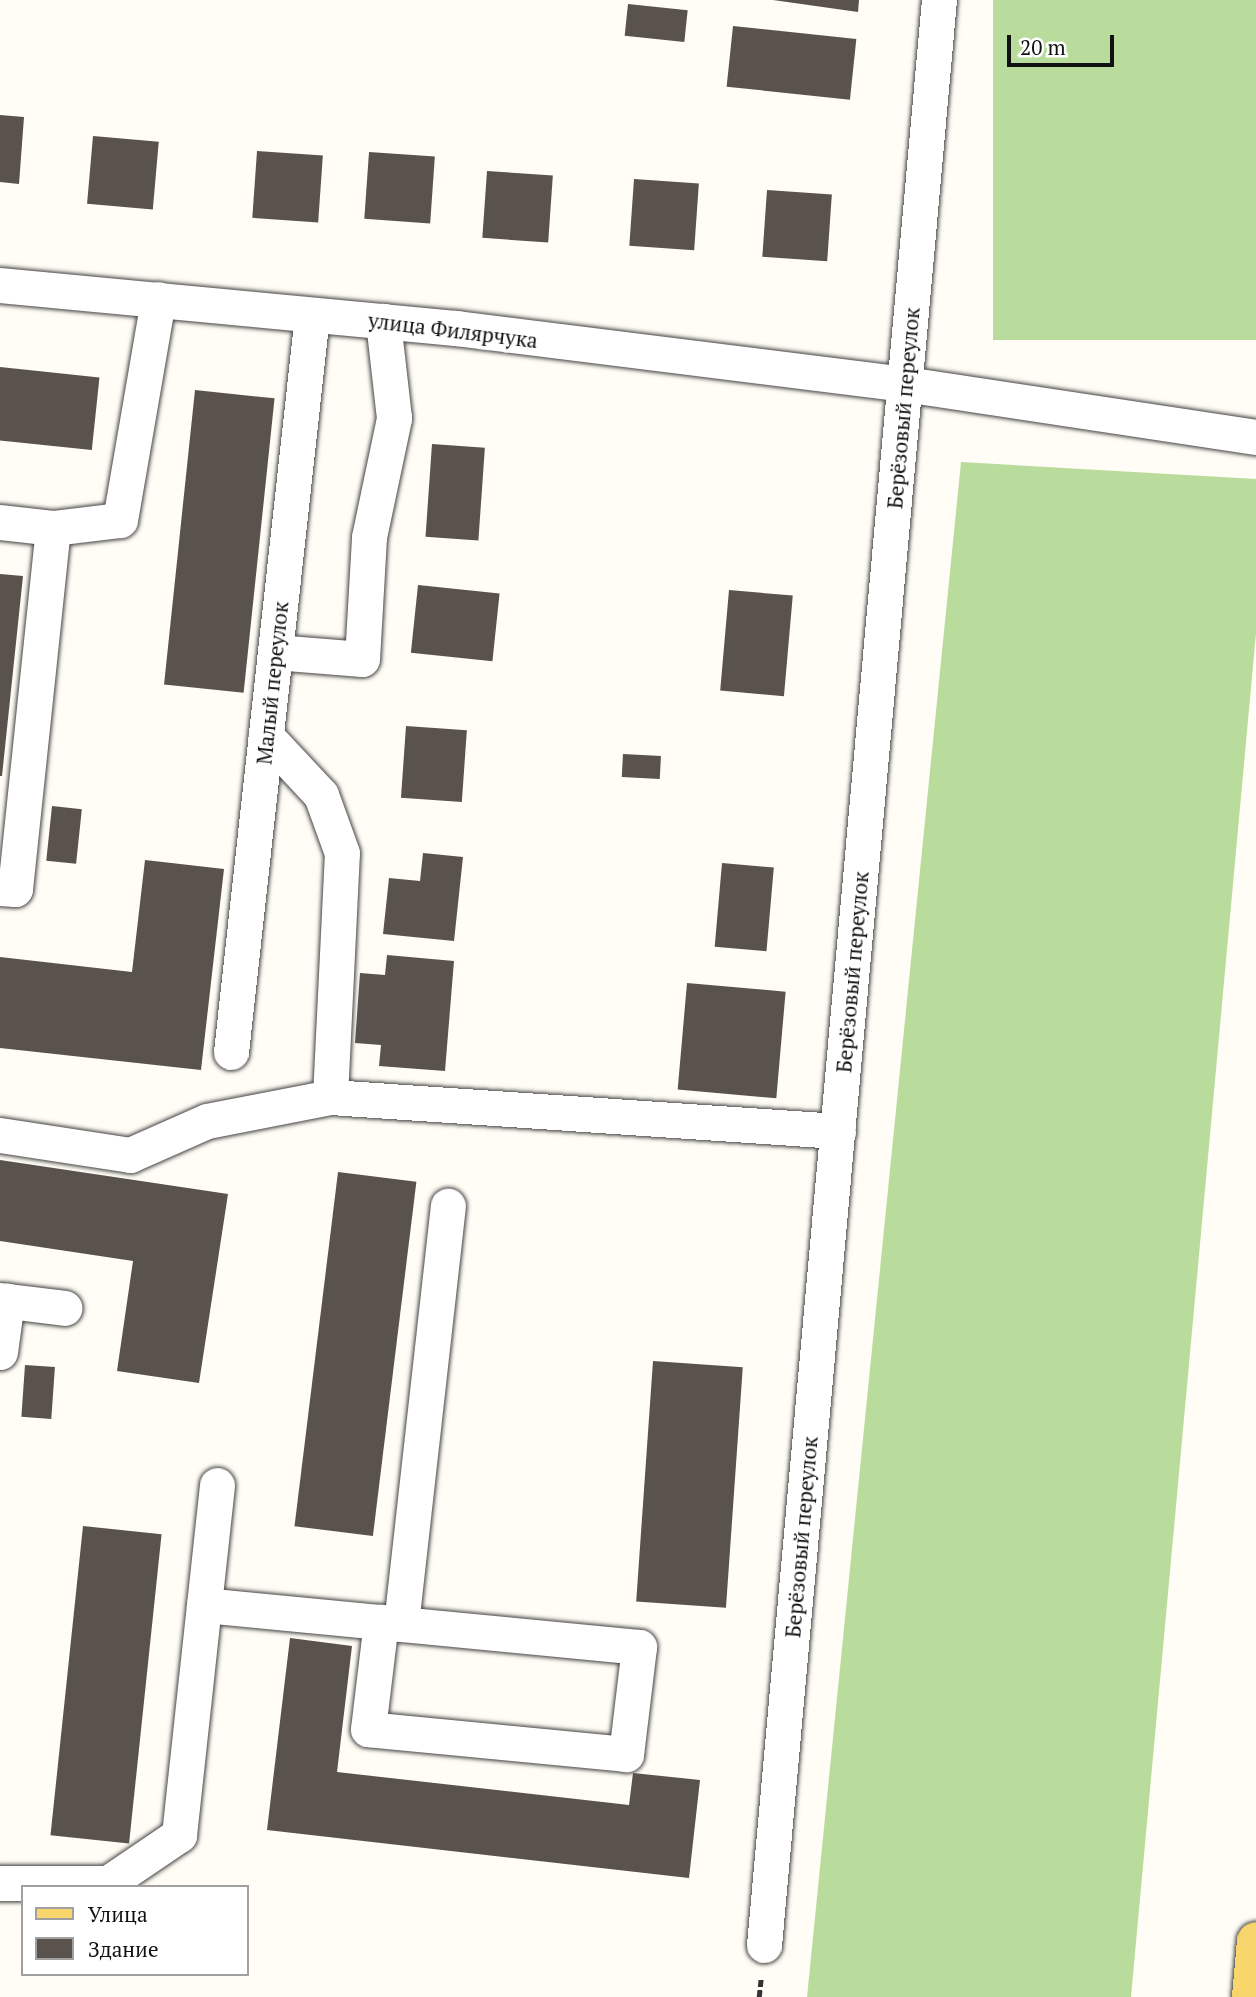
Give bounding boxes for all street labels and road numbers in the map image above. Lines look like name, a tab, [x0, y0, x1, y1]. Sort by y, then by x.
street label: Берёзовый переулок	[882, 306, 924, 510]
street label: улица Филярчука	[367, 307, 539, 353]
street label: Малый переулок	[251, 600, 293, 766]
street label: Берёзовый переулок	[831, 870, 873, 1074]
street label: Берёзовый переулок	[780, 1435, 822, 1639]

